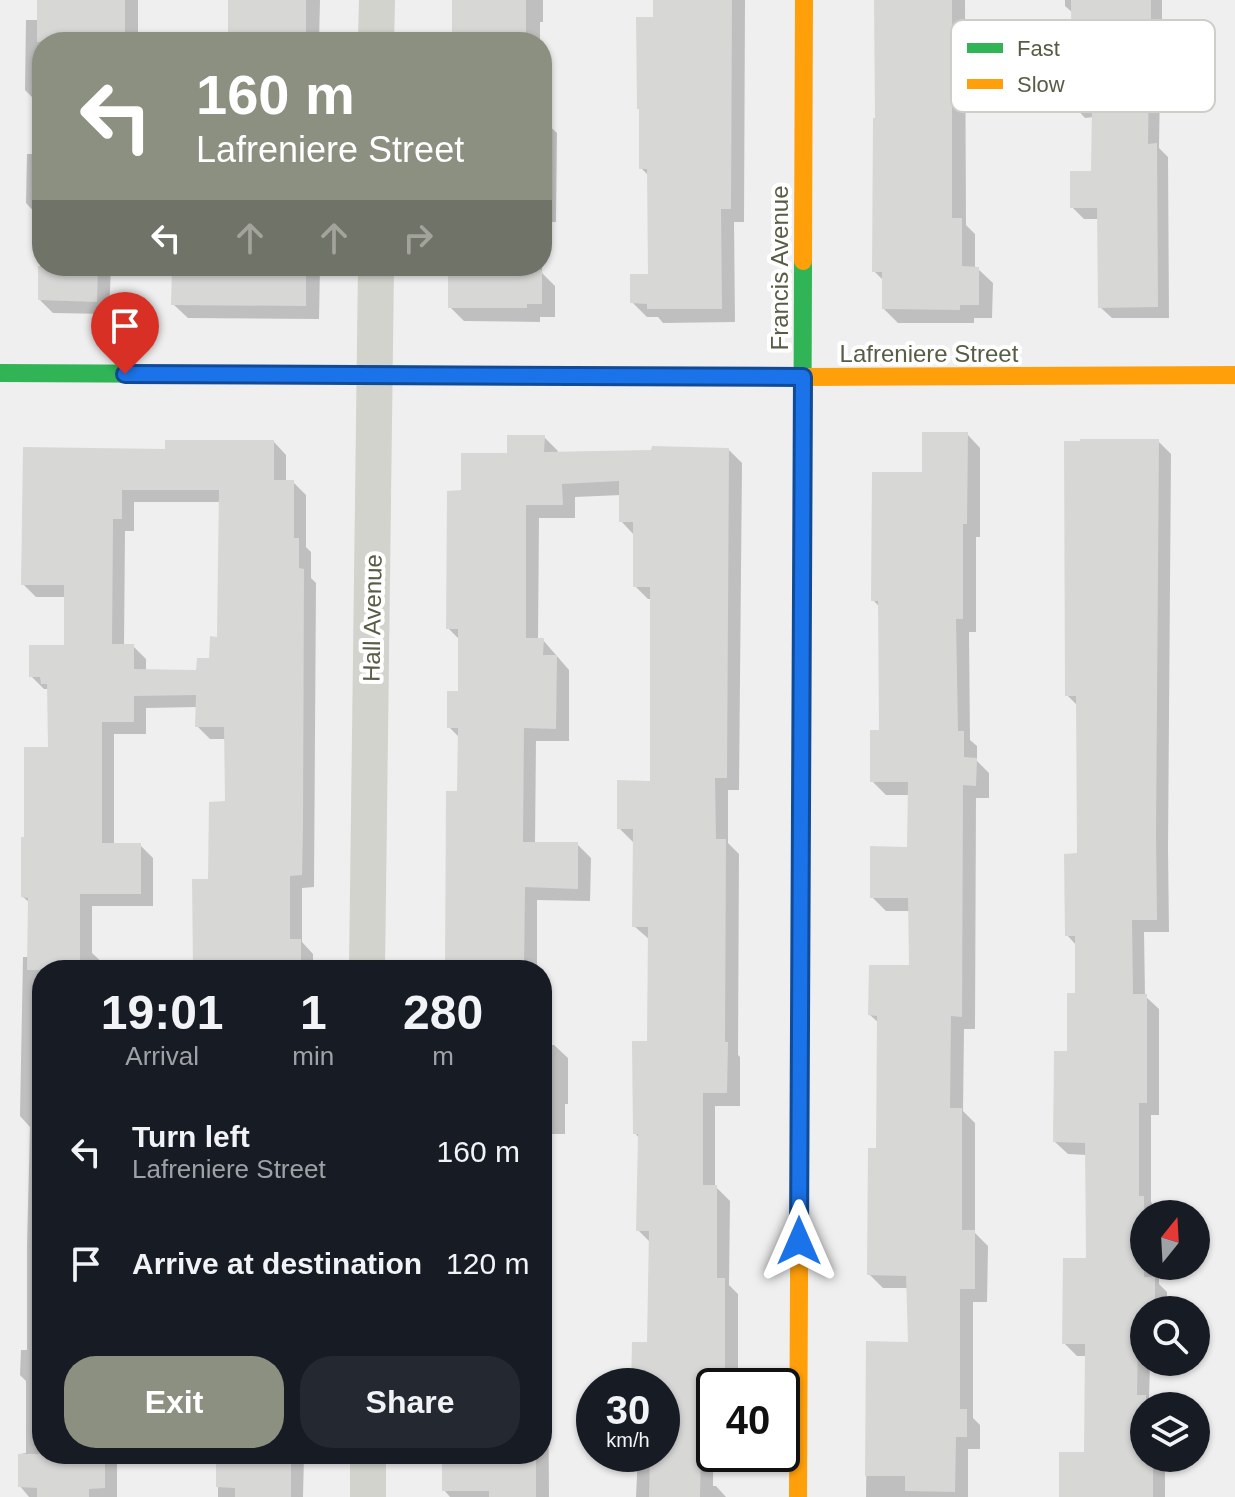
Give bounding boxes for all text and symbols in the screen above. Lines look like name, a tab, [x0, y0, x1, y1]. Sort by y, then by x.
legend	[951, 20, 1215, 112]
text: Fast	[1017, 36, 1060, 61]
text: 160 m	[196, 63, 355, 126]
icon: left	[64, 64, 168, 168]
text: Slow	[1017, 72, 1065, 97]
text: Lafreniere Street	[196, 129, 464, 170]
street label: Francis Avenue	[766, 186, 793, 351]
icon: left	[144, 216, 188, 260]
icon: ahead	[228, 216, 272, 260]
icon: ahead	[312, 216, 356, 260]
icon: right	[396, 216, 440, 260]
pin	[91, 292, 159, 374]
icon: arrive	[103, 304, 147, 348]
street label: Lafreniere Street	[840, 340, 1019, 367]
street label: Hall Avenue	[357, 554, 387, 682]
text: 19:01	[101, 986, 224, 1039]
text: 1	[300, 986, 327, 1039]
text: 280	[403, 986, 483, 1039]
text: Arrival	[125, 1041, 199, 1071]
text: min	[292, 1041, 334, 1071]
text: m	[432, 1041, 454, 1071]
text: Turn left	[132, 1120, 250, 1153]
icon: left	[64, 1130, 108, 1174]
text: 160 m	[437, 1135, 520, 1168]
text: Lafreniere Street	[132, 1154, 326, 1184]
position arrow	[757, 1199, 841, 1283]
north arrow	[1130, 1200, 1210, 1280]
map controls	[1130, 1200, 1210, 1472]
icon: arrive	[64, 1242, 108, 1286]
text: Arrive at destination	[132, 1247, 422, 1280]
text: 120 m	[446, 1247, 529, 1280]
button: search	[1130, 1296, 1210, 1376]
button: Exit	[64, 1356, 284, 1448]
button: Share	[300, 1356, 520, 1448]
speed limit sign: 40	[696, 1368, 800, 1472]
text: 30	[606, 1388, 650, 1432]
button: layers	[1130, 1392, 1210, 1472]
text: km/h	[606, 1429, 650, 1451]

